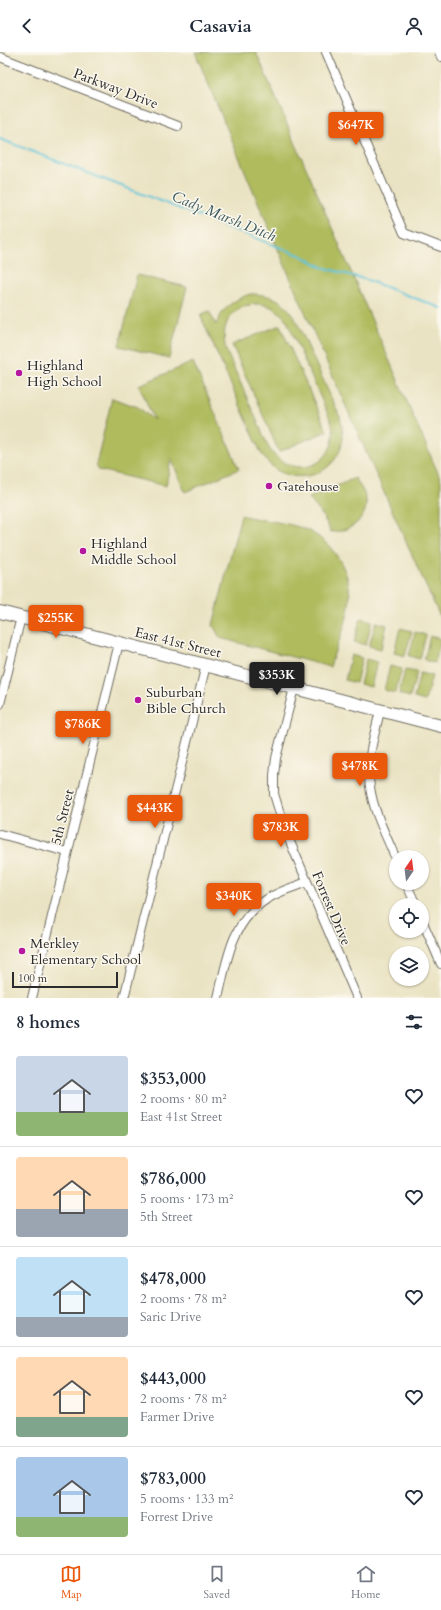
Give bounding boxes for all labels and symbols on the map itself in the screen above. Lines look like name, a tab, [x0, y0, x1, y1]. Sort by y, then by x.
street label: Parkway Drive	[71, 64, 161, 113]
pin: $647K	[328, 112, 384, 146]
water label: Cady Marsh Ditch	[169, 186, 280, 246]
place label: Highland High School	[27, 356, 102, 391]
marker: Highland High School	[14, 368, 24, 378]
place label: Gatehouse	[277, 477, 339, 496]
marker: Gatehouse	[264, 481, 274, 491]
place label: Highland Middle School	[91, 534, 177, 569]
marker: Highland Middle School	[78, 546, 88, 556]
pin: $255K	[28, 605, 84, 639]
street label: East 41st Street	[133, 623, 224, 663]
pin: $353K	[249, 662, 305, 696]
place label: Suburban Bible Church	[146, 683, 226, 718]
marker: Suburban Bible Church	[133, 695, 143, 705]
pin: $786K	[55, 711, 111, 745]
pin: $478K	[332, 753, 388, 787]
street label: 5th Street	[46, 787, 79, 847]
pin: $443K	[127, 795, 183, 829]
pin: $783K	[253, 814, 309, 848]
north arrow	[389, 850, 429, 890]
street label: Forrest Drive	[307, 868, 356, 948]
pin: $340K	[206, 883, 262, 917]
place label: Merkley Elementary School	[30, 934, 142, 969]
marker: Merkley Elementary School	[17, 946, 27, 956]
scale bar	[12, 970, 118, 989]

